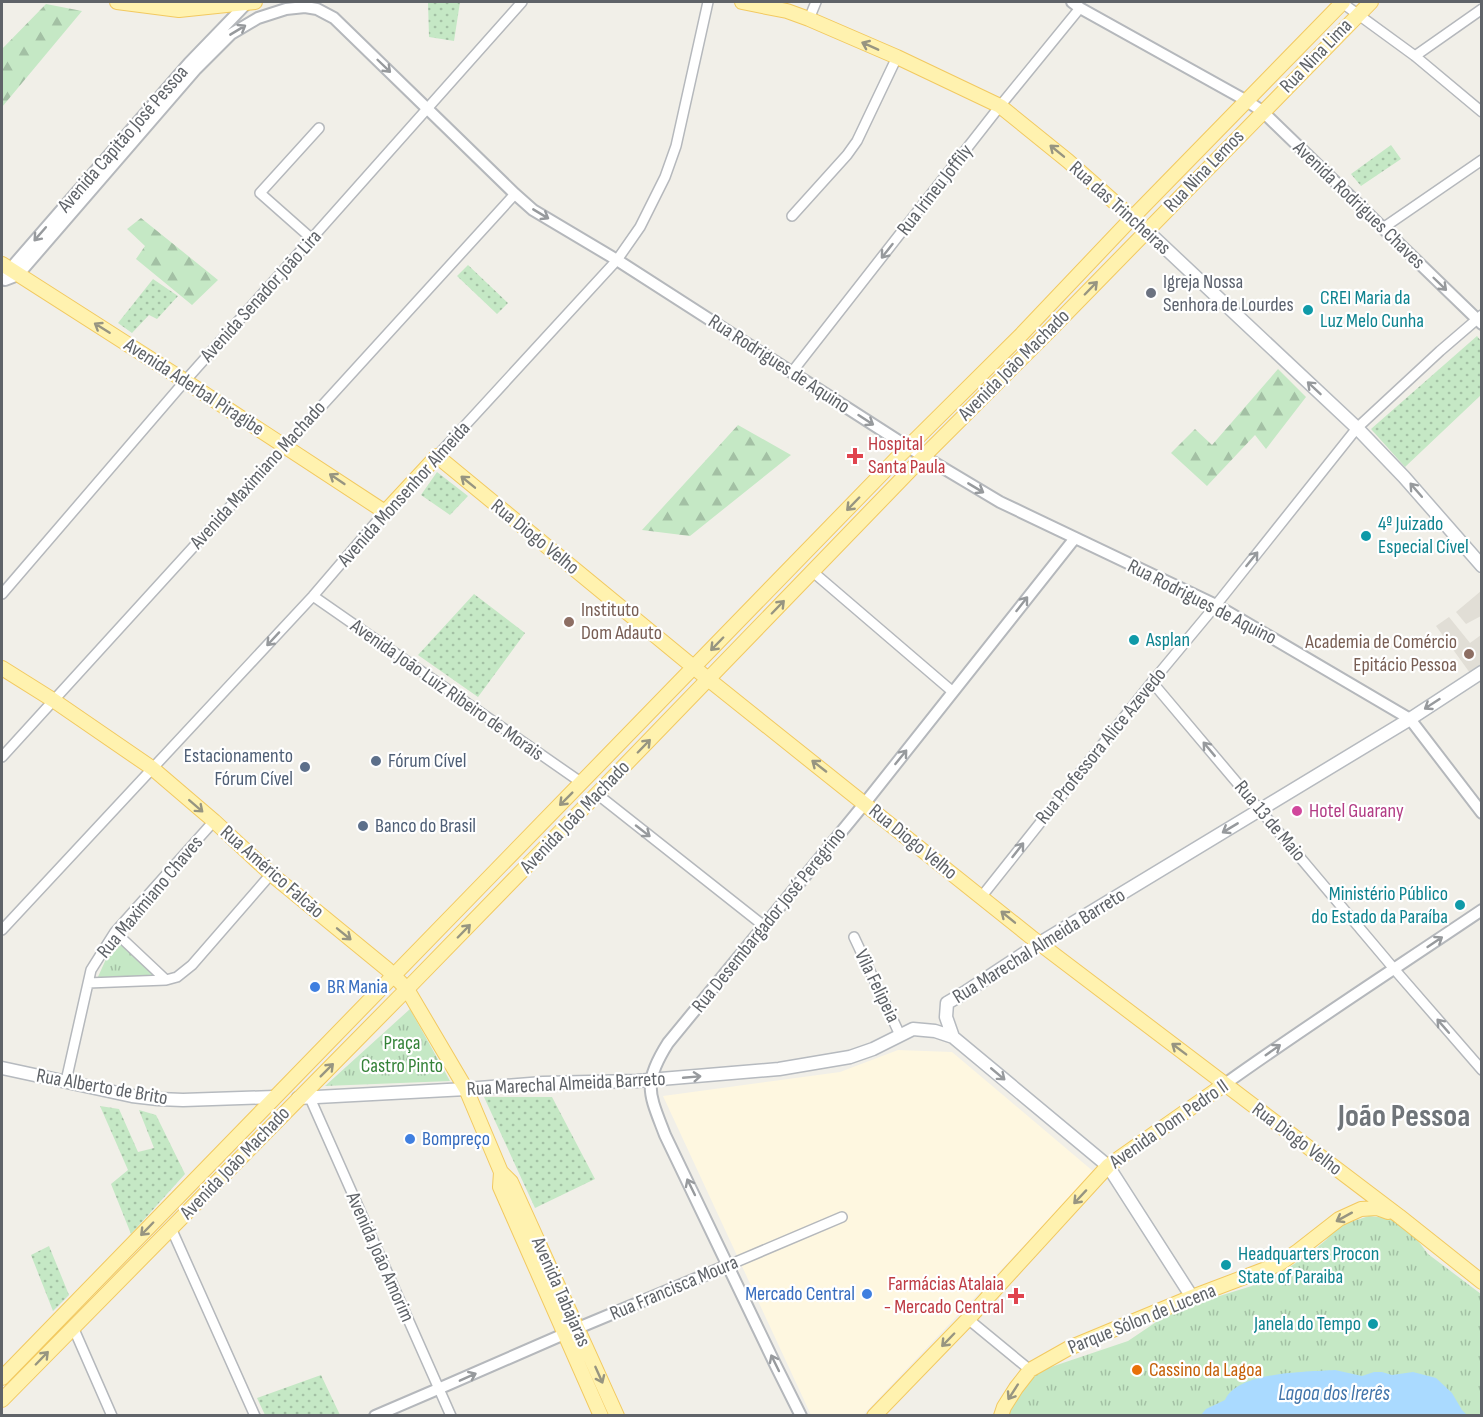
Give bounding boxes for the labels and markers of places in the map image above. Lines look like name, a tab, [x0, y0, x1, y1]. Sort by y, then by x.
place label: Igreja Nossa Senhora de Lourdes	[1163, 270, 1294, 317]
marker: Igreja Nossa Senhora de Lourdes	[1144, 286, 1158, 300]
place label: CREI Maria da Luz Melo Cunha	[1320, 286, 1424, 333]
marker: CREI Maria da Luz Melo Cunha	[1301, 303, 1315, 317]
place label: Hospital Santa Paula	[868, 432, 946, 479]
marker: Hospital Santa Paula	[846, 447, 864, 465]
place label: 4º Juizado Especial Cível	[1378, 512, 1469, 559]
marker: 4º Juizado Especial Cível	[1359, 529, 1373, 543]
place label: Instituto Dom Adauto	[581, 598, 662, 645]
marker: Instituto Dom Adauto	[562, 615, 576, 629]
place label: Asplan	[1145, 628, 1190, 652]
place label: Academia de Comércio Epitácio Pessoa	[1304, 630, 1457, 677]
marker: Asplan	[1127, 633, 1141, 647]
marker: Academia de Comércio Epitácio Pessoa	[1462, 647, 1476, 661]
place label: Estacionamento Fórum Cível	[184, 744, 293, 791]
place label: Fórum Cível	[388, 749, 466, 773]
marker: Fórum Cível	[369, 754, 383, 768]
marker: Estacionamento Fórum Cível	[298, 760, 312, 774]
place label: Hotel Guarany	[1309, 799, 1404, 823]
marker: Hotel Guarany	[1290, 804, 1304, 818]
place label: Banco do Brasil	[375, 814, 476, 838]
marker: Banco do Brasil	[356, 819, 370, 833]
place label: Ministério Público do Estado da Paraíba	[1311, 882, 1448, 929]
marker: Ministério Público do Estado da Paraíba	[1453, 898, 1467, 912]
place label: BR Mania	[327, 975, 388, 999]
marker: BR Mania	[308, 980, 322, 994]
place label: Bompreço	[422, 1127, 490, 1151]
marker: Bompreço	[403, 1132, 417, 1146]
place label: Headquarters Procon State of Paraiba	[1238, 1242, 1379, 1289]
marker: Headquarters Procon State of Paraiba	[1219, 1258, 1233, 1272]
place label: Farmácias Atalaia - Mercado Central	[884, 1272, 1004, 1319]
place label: Mercado Central	[745, 1282, 855, 1306]
marker: Mercado Central	[860, 1287, 874, 1301]
marker: Farmácias Atalaia - Mercado Central	[1009, 1289, 1023, 1303]
place label: Janela do Tempo	[1253, 1312, 1361, 1336]
marker: Janela do Tempo	[1366, 1317, 1380, 1331]
place label: Cassino da Lagoa	[1149, 1358, 1262, 1382]
marker: Cassino da Lagoa	[1130, 1363, 1144, 1377]

